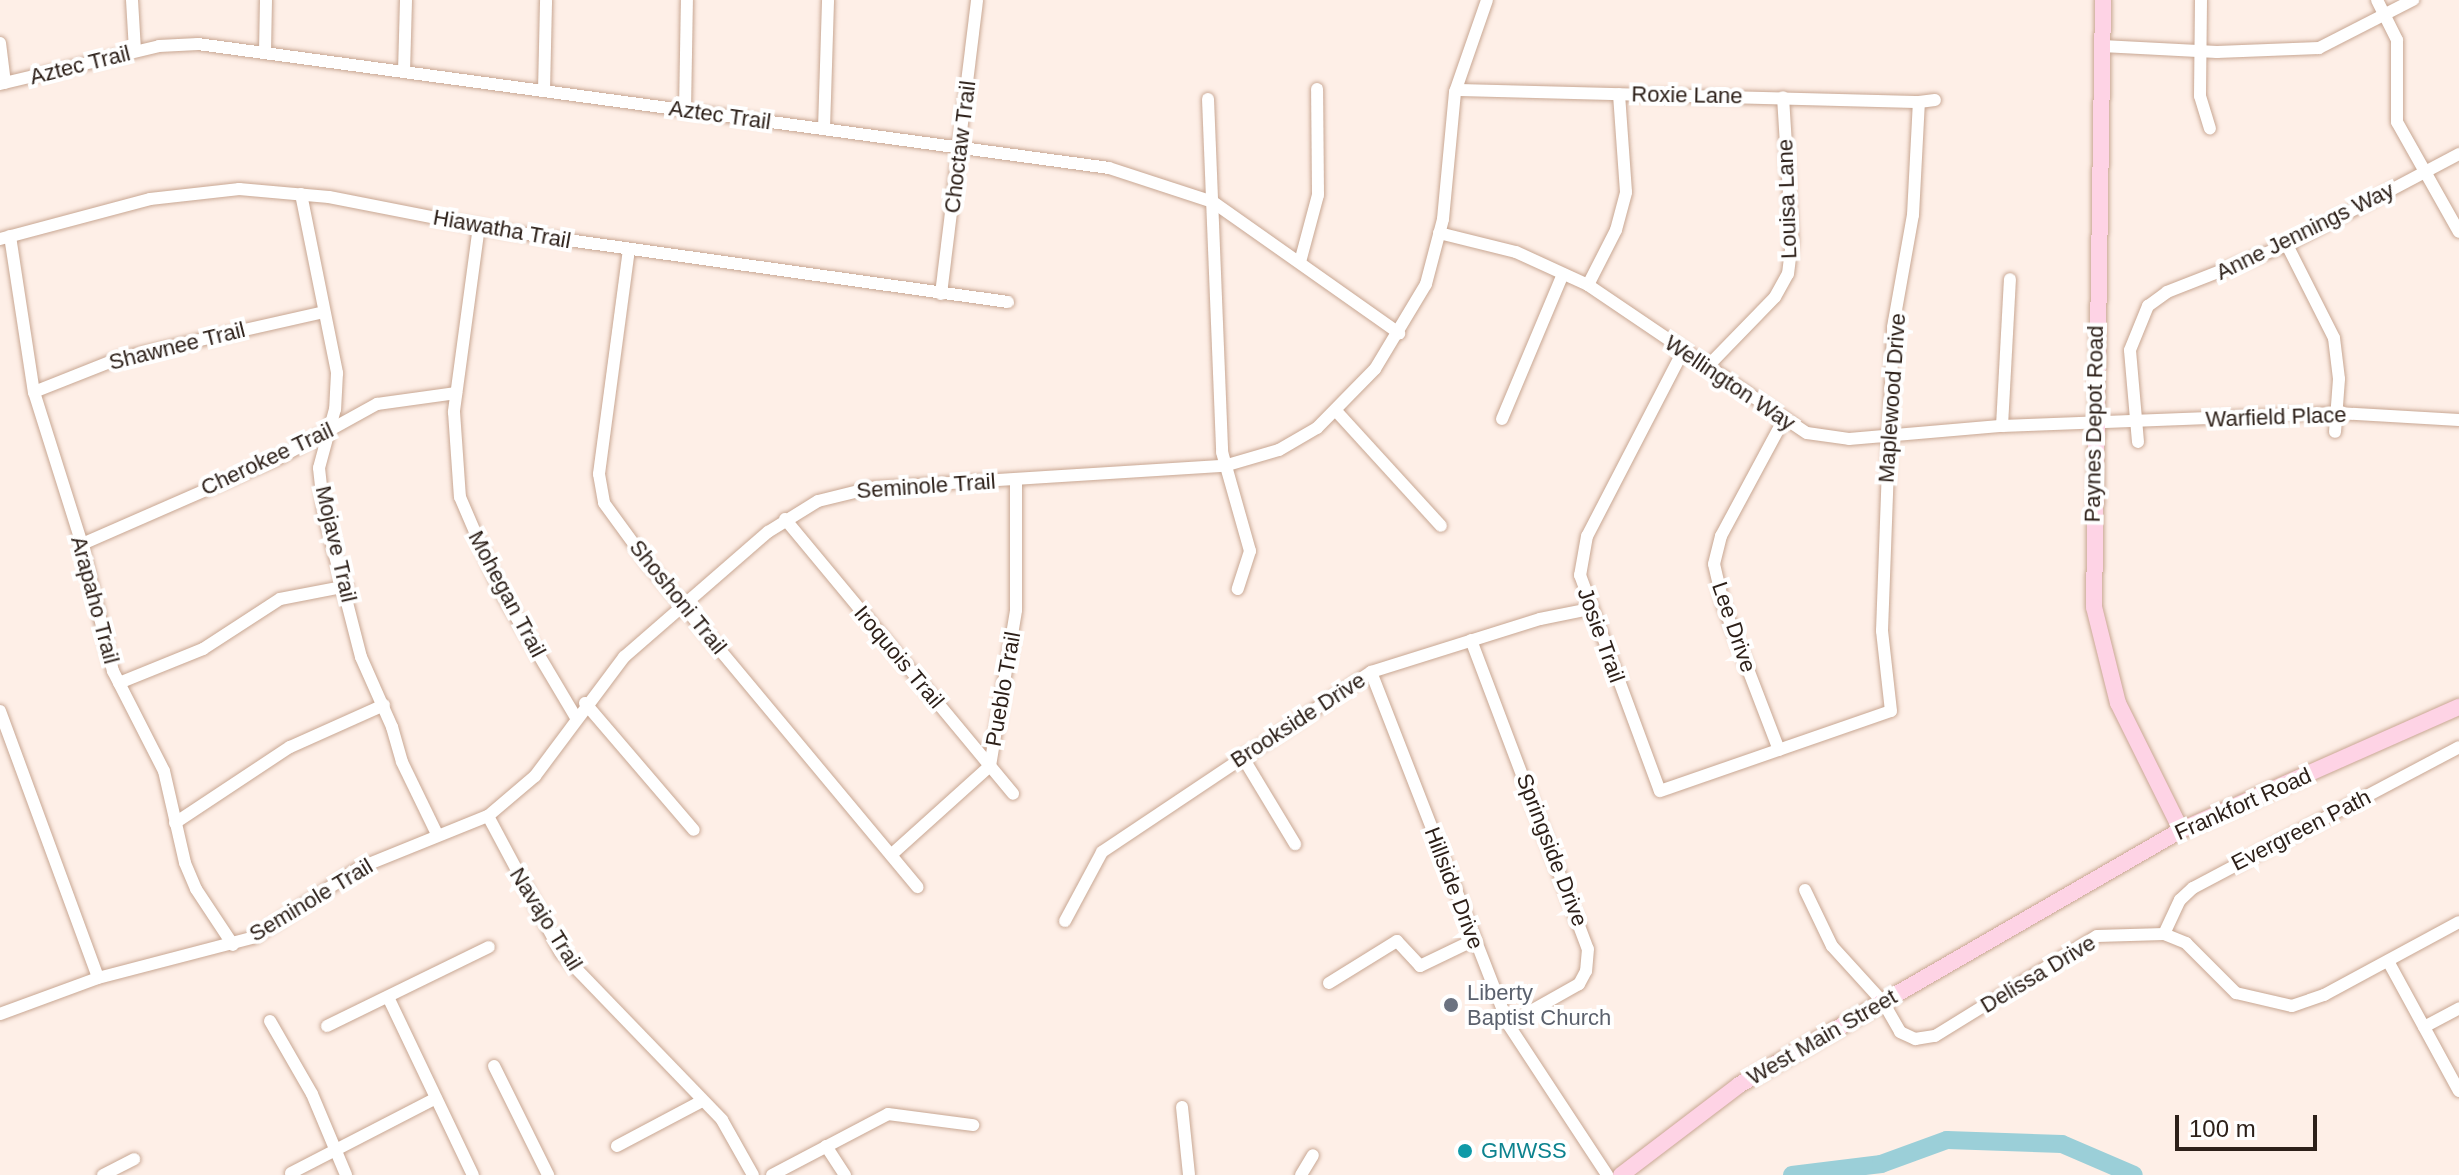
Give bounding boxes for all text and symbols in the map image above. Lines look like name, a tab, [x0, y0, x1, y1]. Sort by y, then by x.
street label: Aztec Trail	[27, 40, 133, 90]
street label: Choctaw Trail	[939, 79, 981, 215]
street label: Roxie Lane	[1631, 81, 1743, 109]
street label: Aztec Trail	[667, 95, 773, 135]
street label: Louisa Lane	[1772, 139, 1802, 259]
street label: Anne Jennings Way	[2212, 176, 2398, 286]
street label: Hiawatha Trail	[431, 204, 573, 254]
street label: Maplewood Drive	[1873, 312, 1911, 484]
street label: Shawnee Trail	[106, 316, 248, 376]
street label: Paynes Depot Road	[2079, 325, 2109, 523]
street label: Wellington Way	[1660, 330, 1800, 436]
street label: Warfield Place	[2205, 401, 2347, 433]
street label: Cherokee Trail	[196, 417, 338, 501]
street label: Seminole Trail	[855, 468, 997, 504]
street label: Mojave Trail	[310, 483, 362, 605]
street label: Mohegan Trail	[463, 526, 551, 662]
street label: Arapaho Trail	[65, 533, 125, 667]
street label: Shoshoni Trail	[624, 534, 732, 660]
street label: Lee Drive	[1706, 578, 1762, 676]
street label: Josie Trail	[1572, 584, 1630, 686]
street label: Iroquois Trail	[848, 600, 950, 714]
street label: Pueblo Trail	[980, 629, 1026, 749]
street label: Brookside Drive	[1226, 667, 1370, 773]
street label: Frankfort Road	[2171, 762, 2315, 846]
street label: Springside Drive	[1511, 770, 1593, 930]
street label: Evergreen Path	[2227, 784, 2375, 876]
street label: Hillside Drive	[1419, 823, 1489, 953]
street label: Seminole Trail	[244, 853, 378, 947]
street label: Navajo Trail	[504, 863, 588, 975]
street label: Delissa Drive	[1976, 929, 2100, 1019]
place label: Liberty Baptist Church	[1467, 979, 1611, 1030]
street label: West Main Street	[1743, 983, 1901, 1091]
marker: Liberty Baptist Church	[1442, 996, 1460, 1014]
scale bar	[2179, 1099, 2321, 1149]
text: 100 m	[2189, 1115, 2256, 1142]
place label: GMWSS	[1481, 1138, 1567, 1164]
marker: GMWSS	[1456, 1142, 1474, 1160]

